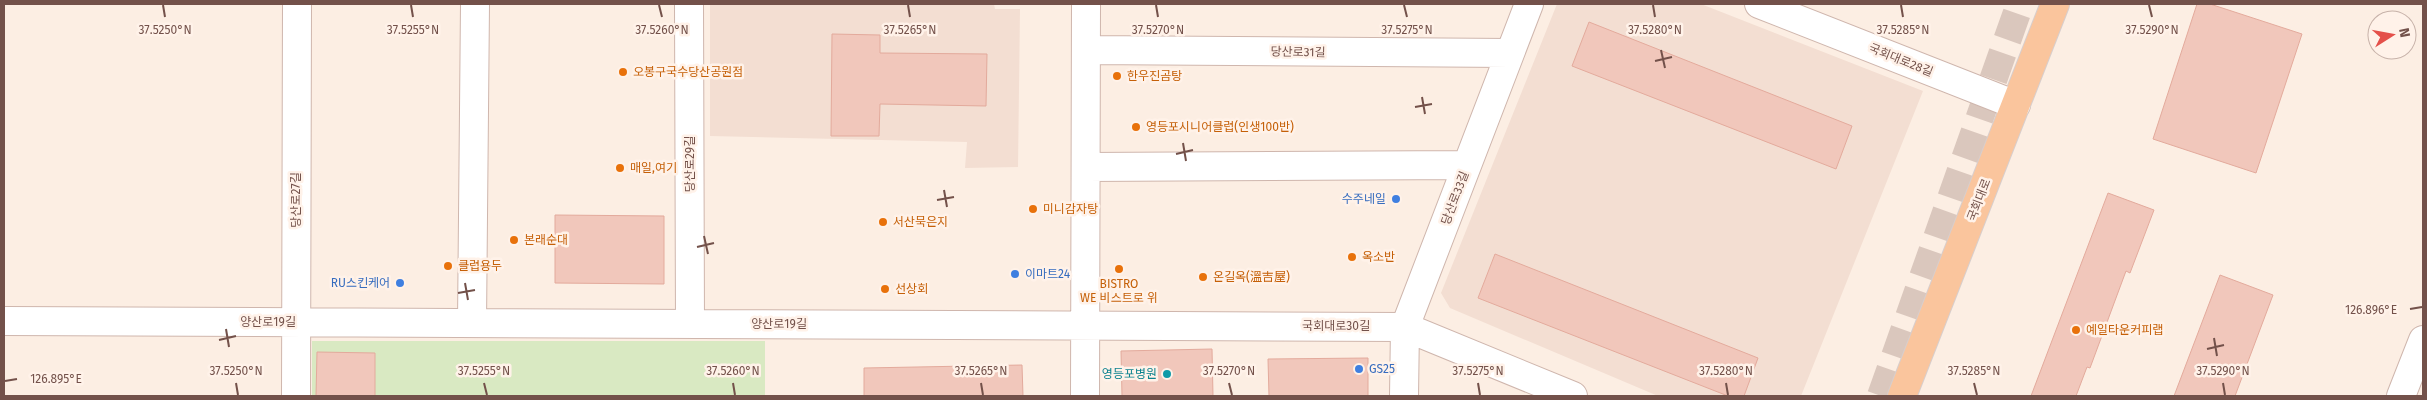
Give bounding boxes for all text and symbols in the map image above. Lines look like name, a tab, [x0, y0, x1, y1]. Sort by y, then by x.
north arrow	[2367, 10, 2417, 60]
text: 37.5250°N	[138, 23, 192, 37]
text: 37.5255°N	[387, 23, 439, 37]
text: 37.5260°N	[635, 23, 689, 37]
text: 37.5265°N	[884, 23, 936, 37]
text: 37.5270°N	[1132, 23, 1184, 37]
text: 37.5275°N	[1381, 23, 1433, 37]
text: 37.5280°N	[1628, 23, 1682, 37]
text: 37.5285°N	[1876, 23, 1930, 37]
text: 37.5290°N	[2125, 23, 2179, 37]
text: N	[2395, 26, 2414, 39]
street label: 국회대로28길	[1867, 41, 1935, 79]
street label: 당산로31길	[1270, 45, 1326, 59]
place label: 오봉구국수당산공원점	[633, 65, 743, 79]
marker: 오봉구국수당산공원점	[617, 66, 629, 78]
place label: 한우진곰탕	[1127, 69, 1182, 83]
marker: 한우진곰탕	[1111, 70, 1123, 82]
place label: 영등포시니어클럽(인생100반)	[1146, 120, 1294, 134]
marker: 영등포시니어클럽(인생100반)	[1130, 121, 1142, 133]
street label: 당산로29길	[683, 136, 697, 192]
place label: 매일,여기	[630, 161, 677, 175]
marker: 매일,여기	[614, 162, 626, 174]
street label: 당산로33길	[1438, 169, 1472, 227]
street label: 당산로27길	[289, 172, 303, 228]
street label: 국회대로	[1965, 177, 1993, 223]
place label: 수주네일	[1342, 192, 1386, 206]
marker: 수주네일	[1390, 193, 1402, 205]
place label: 미니감자탕	[1043, 202, 1098, 216]
marker: 미니감자탕	[1027, 203, 1039, 215]
place label: 서산묵은지	[893, 215, 948, 229]
marker: 서산묵은지	[877, 216, 889, 228]
place label: 본래순대	[524, 233, 568, 247]
marker: 본래순대	[508, 234, 520, 246]
place label: 옥소반	[1362, 250, 1395, 264]
marker: 옥소반	[1346, 251, 1358, 263]
place label: 클럽용두	[458, 259, 502, 273]
marker: 클럽용두	[442, 260, 454, 272]
marker: BISTRO WE 비스트로 위	[1113, 263, 1125, 275]
place label: 이마트24	[1025, 267, 1071, 281]
marker: 이마트24	[1009, 268, 1021, 280]
place label: 온길옥(溫吉屋)	[1213, 270, 1290, 284]
marker: 온길옥(溫吉屋)	[1197, 271, 1209, 283]
place label: RU스킨케어	[331, 276, 390, 290]
marker: RU스킨케어	[394, 277, 406, 289]
place label: BISTRO WE 비스트로 위	[1080, 277, 1158, 305]
place label: 선상회	[895, 282, 928, 296]
marker: 선상회	[879, 283, 891, 295]
text: 126.896°E	[2345, 303, 2397, 317]
street label: 양산로19길	[240, 315, 296, 329]
street label: 양산로19길	[751, 317, 807, 331]
street label: 국회대로30길	[1302, 319, 1370, 333]
place label: 예일타운커피랩	[2086, 323, 2163, 337]
marker: 예일타운커피랩	[2070, 324, 2082, 336]
place label: GS25	[1369, 362, 1395, 376]
marker: GS25	[1353, 363, 1365, 375]
text: 37.5250°N	[209, 364, 263, 378]
text: 37.5255°N	[458, 364, 510, 378]
text: 37.5260°N	[706, 364, 760, 378]
text: 37.5265°N	[955, 364, 1007, 378]
text: 37.5270°N	[1203, 364, 1255, 378]
text: 37.5275°N	[1452, 364, 1504, 378]
text: 37.5280°N	[1699, 364, 1753, 378]
text: 37.5285°N	[1947, 364, 2001, 378]
text: 37.5290°N	[2196, 364, 2250, 378]
place label: 영등포병원	[1102, 367, 1157, 381]
marker: 영등포병원	[1161, 368, 1173, 380]
text: 126.895°E	[30, 372, 82, 386]

